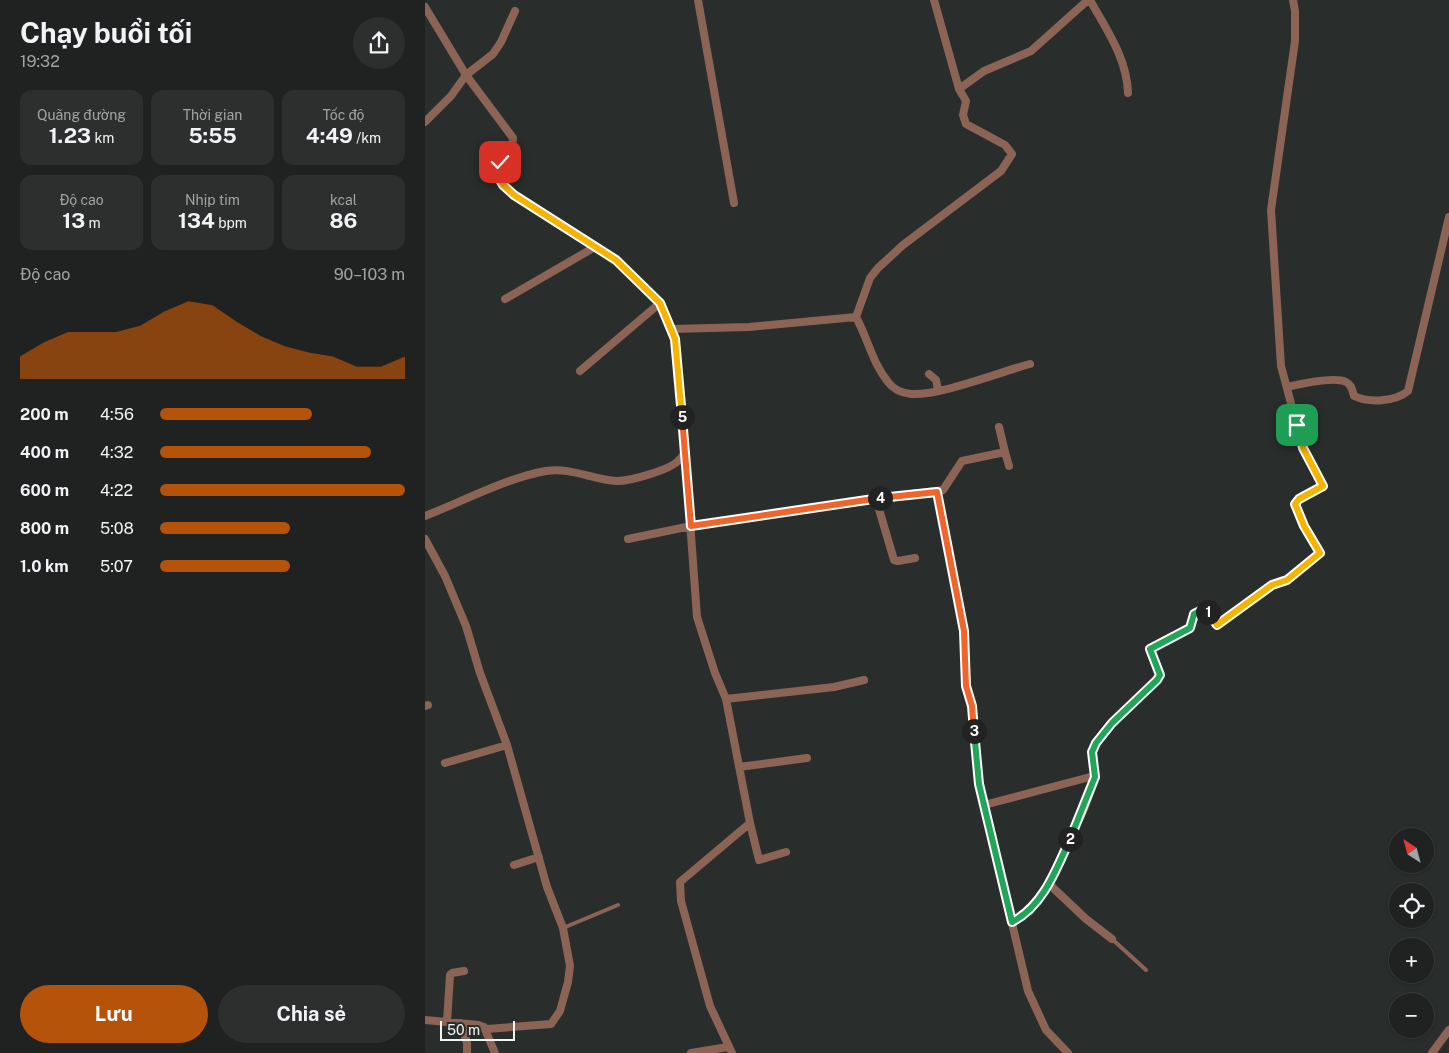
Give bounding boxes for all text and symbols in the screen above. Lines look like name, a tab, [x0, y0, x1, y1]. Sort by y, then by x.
text: Chạy buổi tối	[20, 16, 192, 49]
button: share	[353, 17, 405, 69]
text: 19:32	[20, 52, 60, 71]
text: Quãng đường	[37, 107, 126, 123]
text: Thời gian	[183, 107, 242, 123]
text: Tốc độ	[322, 107, 365, 123]
text: 1.23	[49, 123, 91, 148]
text: 5:55	[188, 123, 237, 148]
text: 4:49	[306, 123, 353, 148]
text: km	[91, 130, 114, 146]
text: /km	[353, 130, 381, 146]
pin	[479, 141, 521, 183]
icon: check	[486, 148, 514, 176]
text: Độ cao	[59, 192, 104, 208]
text: Nhịp tim	[185, 192, 240, 208]
text: kcal	[330, 192, 357, 208]
text: 13	[62, 208, 85, 233]
text: 134	[178, 208, 215, 233]
text: 86	[330, 208, 357, 233]
text: m	[85, 215, 101, 231]
text: bpm	[215, 215, 247, 231]
text: Độ cao	[20, 265, 70, 284]
text: 90–103 m	[334, 265, 405, 284]
pin: 5	[669, 404, 695, 430]
pin	[1276, 404, 1318, 446]
text: 200 m	[20, 405, 69, 424]
text: 4:56	[100, 405, 134, 424]
text: 5	[678, 409, 687, 425]
icon: arrive	[1283, 411, 1311, 439]
text: 400 m	[20, 443, 69, 462]
text: 4:32	[100, 443, 133, 462]
text: 600 m	[20, 481, 69, 500]
text: 4:22	[100, 481, 133, 500]
pin: 4	[867, 486, 893, 510]
text: 4	[876, 490, 885, 506]
text: 800 m	[20, 519, 69, 538]
text: 5:08	[100, 519, 134, 538]
text: 1.0 km	[20, 557, 69, 576]
text: 5:07	[100, 557, 133, 576]
pin: 1	[1195, 600, 1221, 624]
text: 1	[1206, 604, 1212, 620]
pin: 3	[961, 718, 987, 744]
text: 3	[970, 723, 979, 739]
pin: 2	[1057, 826, 1083, 852]
north arrow	[1389, 828, 1434, 872]
map controls	[1389, 828, 1434, 1038]
text: 2	[1066, 831, 1075, 847]
button: locate	[1389, 883, 1434, 928]
button: +	[1389, 938, 1434, 983]
button: Lưu	[20, 985, 208, 1043]
button: Chia sẻ	[218, 985, 405, 1043]
button: −	[1389, 993, 1434, 1038]
scale bar	[440, 1018, 515, 1041]
text: 50 m	[447, 1022, 480, 1038]

